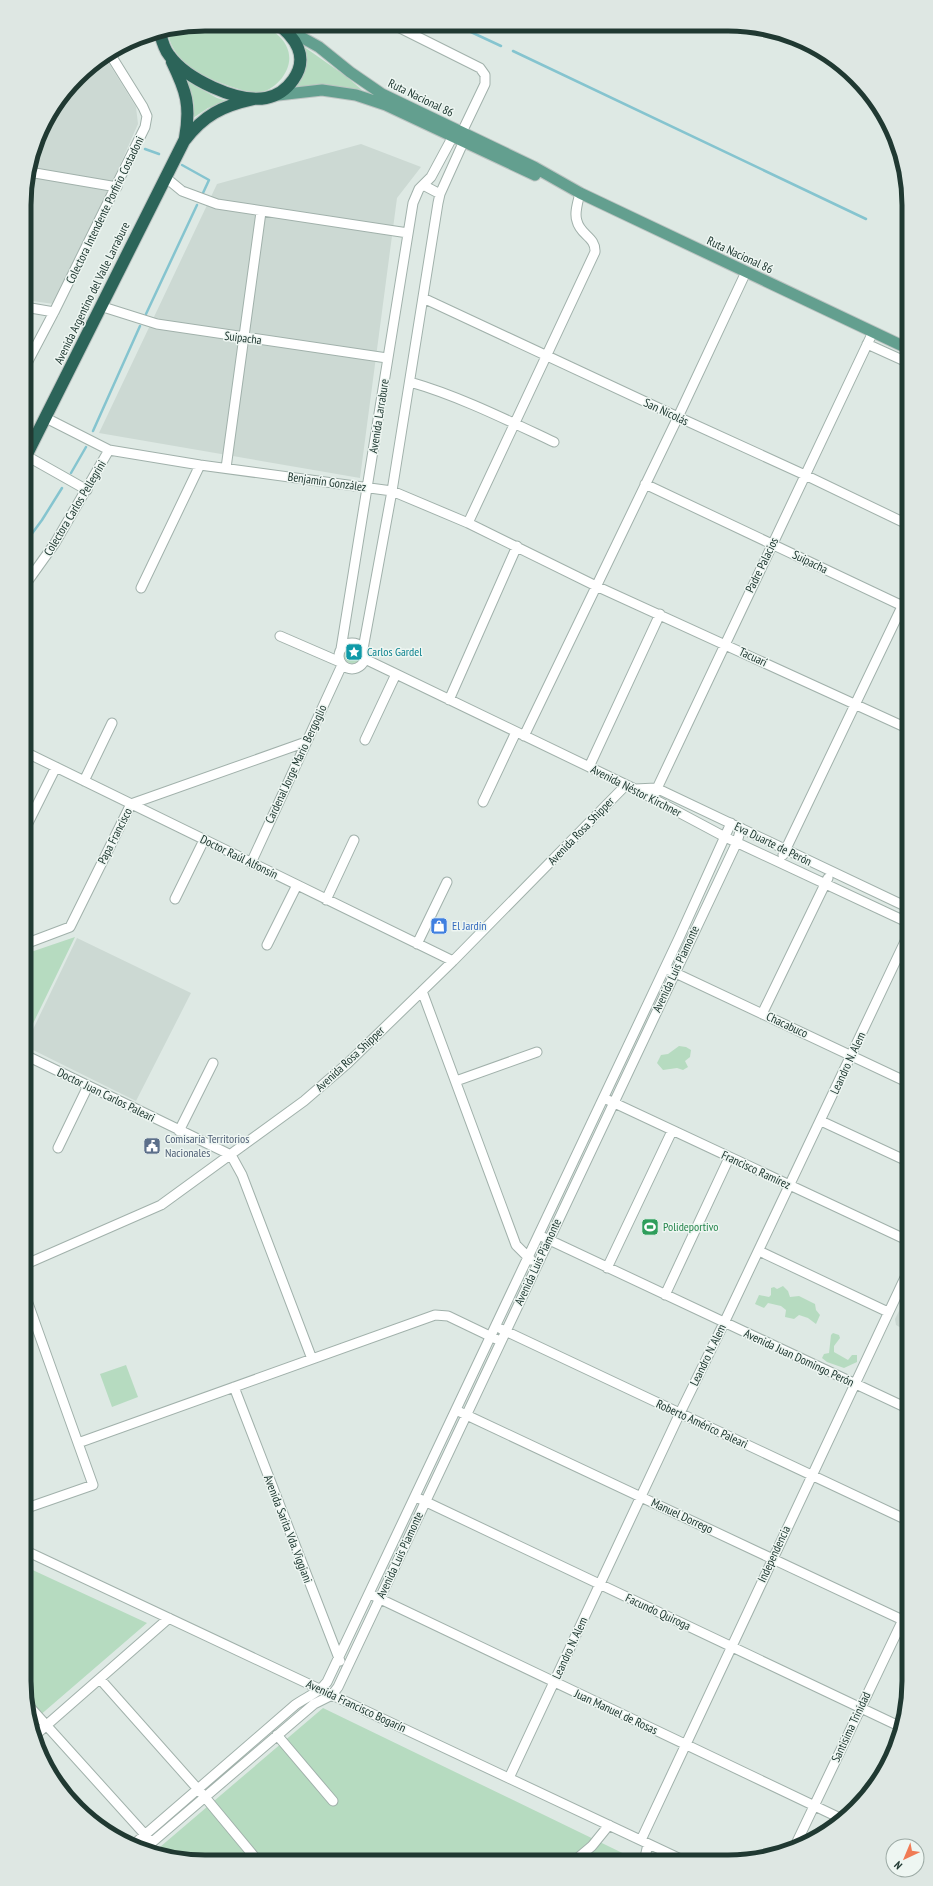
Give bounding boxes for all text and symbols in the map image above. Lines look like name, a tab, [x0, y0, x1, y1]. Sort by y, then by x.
street label: Ruta Nacional 86	[386, 75, 456, 120]
street label: Colectora Intendente Porfirio Costadoni	[62, 134, 147, 286]
street label: Avenida Argentino del Valle Larrabure	[51, 219, 133, 366]
street label: Ruta Nacional 86	[705, 233, 776, 276]
street label: Suipacha	[224, 328, 263, 347]
street label: Avenida Larrabure	[365, 378, 392, 454]
street label: San Nicolás	[641, 395, 691, 428]
street label: Colectora Carlos Pellegrini	[40, 457, 109, 558]
street label: Benjamín González	[287, 469, 367, 494]
street label: Padre Palacios	[742, 535, 781, 595]
street label: Suipacha	[790, 547, 830, 577]
place icon: Carlos Gardel	[344, 642, 364, 662]
place label: Carlos Gardel	[367, 644, 422, 659]
street label: Tacuarí	[737, 644, 770, 670]
street label: Cardenal Jorge Mario Bergoglio	[261, 702, 330, 825]
street label: Avenida Néstor Kirchner	[588, 761, 685, 820]
street label: Avenida Rosa Shipper	[544, 793, 617, 868]
street label: Papa Francisco	[94, 805, 135, 866]
street label: Eva Duarte de Perón	[732, 818, 814, 869]
street label: Doctor Raúl Alfonsín	[198, 831, 281, 882]
shop icon: El Jardín	[429, 916, 449, 936]
place label: El Jardín	[452, 918, 487, 933]
street label: Avenida Luis Piamonte	[649, 923, 702, 1014]
street label: Chacabuco	[764, 1008, 810, 1041]
street label: Avenida Rosa Shipper	[312, 1022, 388, 1094]
street label: Leandro N. Alem	[827, 1029, 869, 1096]
street label: Doctor Juan Carlos Paleari	[55, 1064, 158, 1125]
place label: Comisaría Territorios Nacionales	[165, 1131, 249, 1160]
public building icon: Comisaría Territorios Nacionales	[142, 1136, 162, 1156]
street label: Francisco Ramírez	[719, 1147, 793, 1192]
street label: Avenida Luis Piamonte	[511, 1216, 564, 1307]
sports icon: Polideportivo	[640, 1217, 660, 1237]
place label: Polideportivo	[663, 1219, 719, 1234]
street label: Leandro N. Alem	[686, 1321, 729, 1388]
street label: Avenida Juan Domingo Perón	[742, 1325, 857, 1390]
street label: Roberto Américo Paleari	[654, 1396, 750, 1451]
street label: Avenida Sarita Vda. Viggiani	[261, 1473, 316, 1585]
street label: Manuel Dorrego	[649, 1495, 716, 1536]
street label: Avenida Luis Piamonte	[373, 1509, 426, 1600]
street label: Independencia	[754, 1523, 793, 1584]
street label: Facundo Quiroga	[623, 1590, 693, 1633]
street label: Leandro N. Alem	[549, 1614, 591, 1681]
street label: Avenida Francisco Bogarín	[304, 1676, 408, 1735]
street label: Juan Manuel de Rosas	[571, 1685, 660, 1737]
street label: Santisima Trinidad	[828, 1689, 873, 1764]
north arrow	[885, 1838, 925, 1878]
text: N	[891, 1858, 905, 1872]

